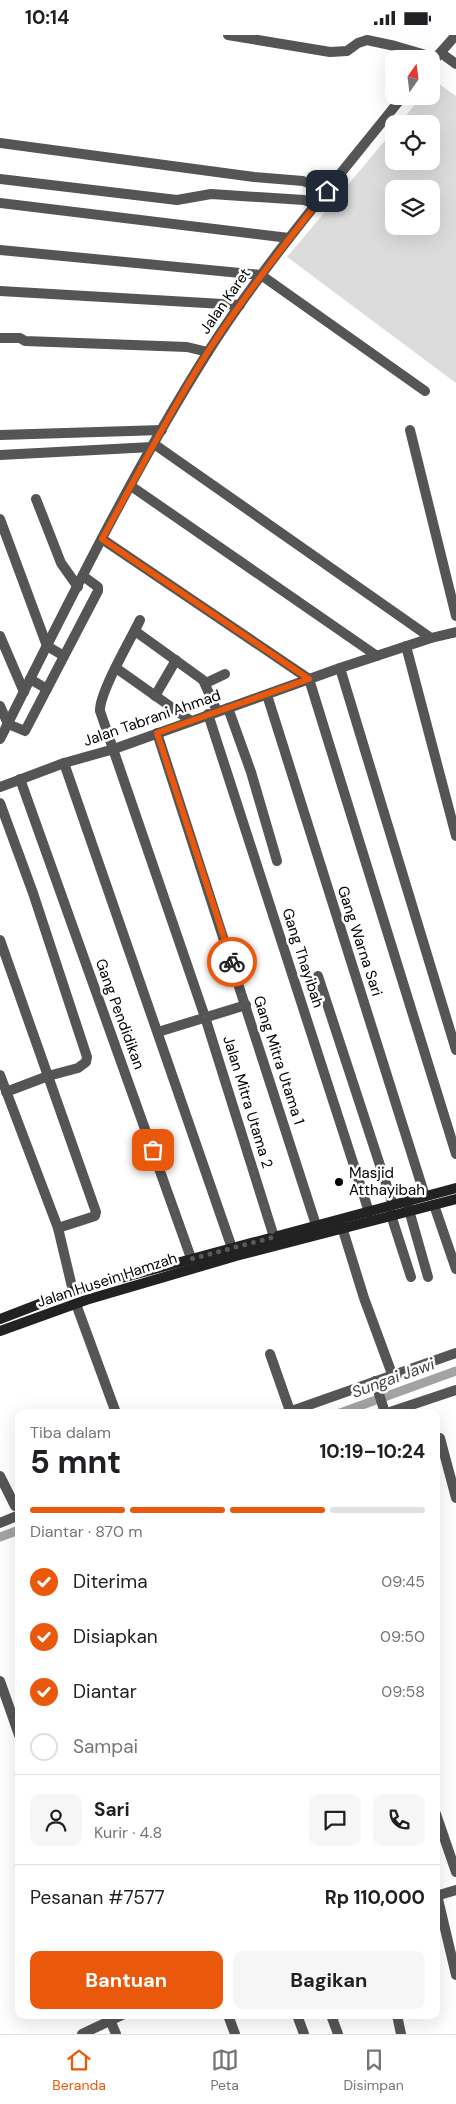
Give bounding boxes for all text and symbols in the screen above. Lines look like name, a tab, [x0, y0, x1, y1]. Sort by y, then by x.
text: 10:14	[25, 5, 69, 30]
north arrow	[385, 50, 440, 105]
map controls	[385, 50, 440, 235]
button: locate	[385, 115, 440, 170]
pin	[306, 170, 348, 212]
icon: home	[313, 177, 341, 205]
button: layers	[385, 180, 440, 235]
street label: Jalan Karet	[195, 264, 255, 338]
street label: Jalan Tabrani Ahmad	[81, 685, 223, 751]
street label: Gang Warna Sari	[333, 883, 387, 999]
street label: Gang Thayibah	[277, 906, 329, 1010]
courier	[207, 937, 257, 987]
icon: bike	[218, 948, 246, 976]
street label: Gang Pendidikan	[91, 956, 149, 1072]
street label: Gang Mitra Utama 1	[249, 993, 309, 1127]
street label: Jalan Mitra Utama 2	[218, 1033, 278, 1171]
pin	[132, 1129, 174, 1171]
icon: bag	[139, 1136, 167, 1164]
place label: Masjid Atthayibah	[349, 1163, 425, 1200]
marker: Masjid Atthayibah	[333, 1176, 345, 1188]
street label: Jalan Husein Hamzah	[34, 1248, 180, 1312]
water label: Sungai Jawi	[349, 1353, 438, 1403]
text: Tiba dalam	[30, 1422, 111, 1443]
text: 10:19–10:24	[319, 1439, 425, 1464]
text: 5 mnt	[30, 1441, 121, 1483]
text: Diantar · 870 m	[30, 1521, 142, 1542]
icon: check	[30, 1568, 58, 1596]
text: Diterima	[73, 1569, 147, 1594]
text: 09:45	[381, 1571, 425, 1592]
icon: check	[30, 1623, 58, 1651]
text: Disiapkan	[73, 1624, 158, 1649]
text: 09:50	[380, 1626, 425, 1647]
icon: check	[30, 1678, 58, 1706]
text: Diantar	[73, 1679, 137, 1704]
text: 09:58	[381, 1681, 425, 1702]
text: Sampai	[73, 1734, 138, 1759]
button: person	[30, 1794, 82, 1846]
button: chat	[309, 1794, 361, 1846]
button: phone	[373, 1794, 425, 1846]
text: Sari	[94, 1797, 130, 1822]
text: Kurir · 4.8	[94, 1822, 162, 1843]
text: Pesanan #7577	[30, 1885, 165, 1910]
text: Rp 110,000	[325, 1885, 425, 1910]
button: Bantuan	[30, 1951, 223, 2009]
button: Bagikan	[233, 1951, 425, 2009]
tab: Beranda	[52, 2046, 106, 2094]
tab: Peta	[210, 2046, 239, 2094]
tab: Disimpan	[343, 2046, 404, 2094]

